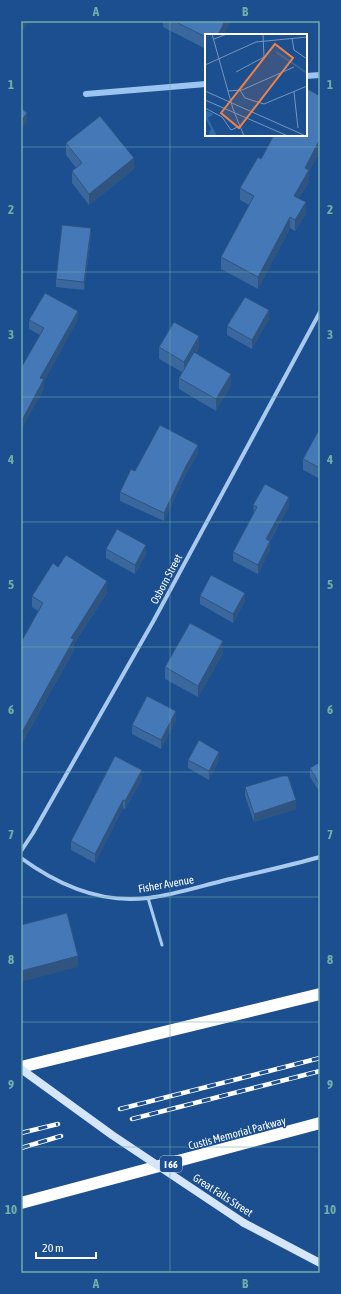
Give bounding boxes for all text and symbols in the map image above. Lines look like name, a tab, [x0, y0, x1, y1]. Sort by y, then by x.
text: A	[92, 4, 100, 19]
text: B	[242, 4, 249, 19]
inset map	[205, 34, 307, 136]
text: 1	[8, 77, 14, 92]
text: 1	[327, 77, 333, 92]
text: 2	[8, 202, 14, 217]
text: 2	[327, 202, 333, 217]
text: 3	[8, 327, 14, 342]
text: 3	[327, 327, 333, 342]
text: 4	[7, 452, 14, 467]
text: 4	[326, 452, 333, 467]
street label: Osborn Street	[148, 552, 184, 606]
text: 5	[8, 577, 14, 592]
text: 5	[327, 577, 333, 592]
text: 6	[8, 702, 14, 717]
text: 6	[327, 702, 333, 717]
text: 7	[8, 827, 14, 842]
text: 7	[327, 827, 333, 842]
street label: Fisher Avenue	[137, 873, 195, 895]
text: 8	[8, 952, 14, 967]
text: 8	[327, 952, 333, 967]
text: 9	[8, 1077, 14, 1092]
text: 9	[327, 1077, 333, 1092]
street label: Custis Memorial Parkway	[187, 1114, 288, 1152]
road number: I 66	[160, 1156, 182, 1172]
street label: Great Falls Street	[191, 1171, 255, 1219]
text: 10	[5, 1202, 17, 1217]
text: 10	[324, 1202, 336, 1217]
scale bar	[36, 1234, 96, 1260]
text: 20 m	[42, 1241, 64, 1255]
text: A	[92, 1276, 100, 1291]
text: B	[242, 1276, 249, 1291]

